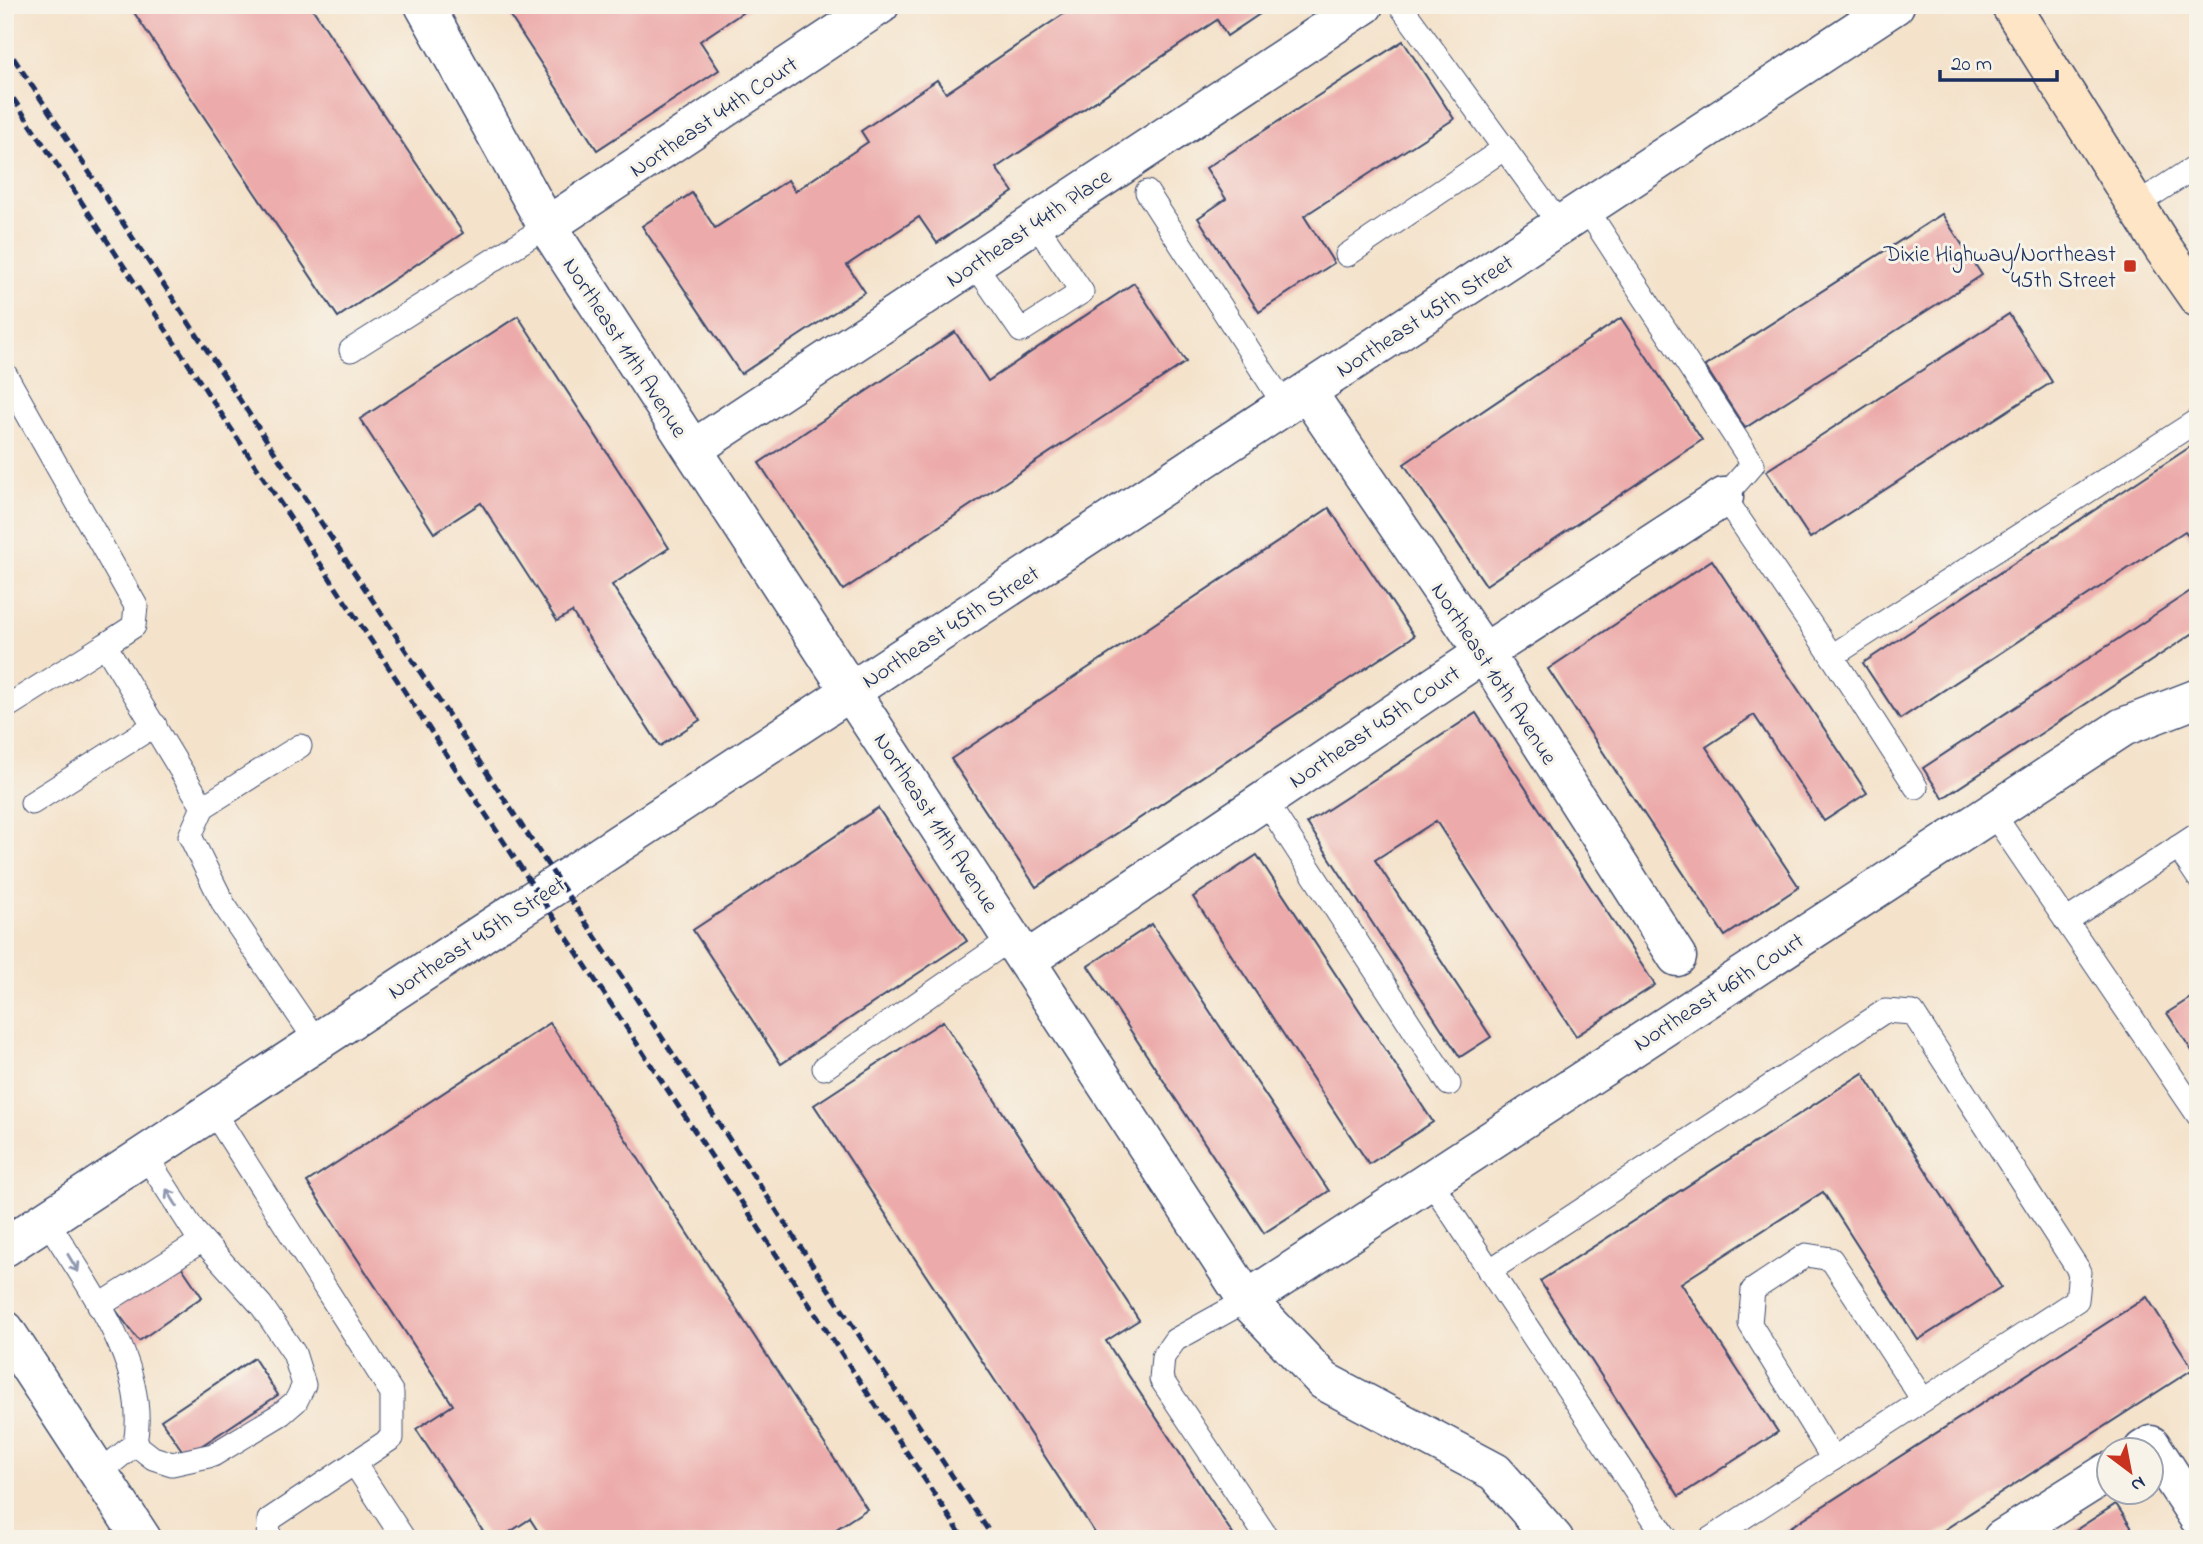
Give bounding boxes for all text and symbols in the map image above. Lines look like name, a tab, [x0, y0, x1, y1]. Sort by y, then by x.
scale bar	[1940, 38, 2058, 82]
street label: Northeast 44th Court	[623, 49, 806, 187]
text: 20 m	[1951, 50, 1992, 80]
street label: Northeast 44th Place	[940, 161, 1119, 297]
place label: Dixie Highway/Northeast 45th Street	[1883, 239, 2116, 298]
street label: Northeast 45th Street	[1330, 247, 1521, 387]
street label: Northeast 11th Avenue	[553, 252, 695, 446]
marker: Dixie Highway/Northeast 45th Street	[2122, 258, 2138, 274]
street label: Northeast 45th Street	[856, 558, 1047, 698]
street label: Northeast 10th Avenue	[1421, 577, 1565, 773]
street label: Northeast 45th Court	[1283, 658, 1468, 798]
street label: Northeast 11th Avenue	[864, 727, 1006, 921]
street label: Northeast 45th Street	[382, 869, 573, 1009]
street label: Northeast 46th Court	[1627, 925, 1811, 1061]
one-way arrow	[165, 1188, 179, 1208]
one-way arrow	[66, 1252, 80, 1272]
north arrow	[2094, 1436, 2164, 1506]
text: N	[2125, 1468, 2150, 1498]

